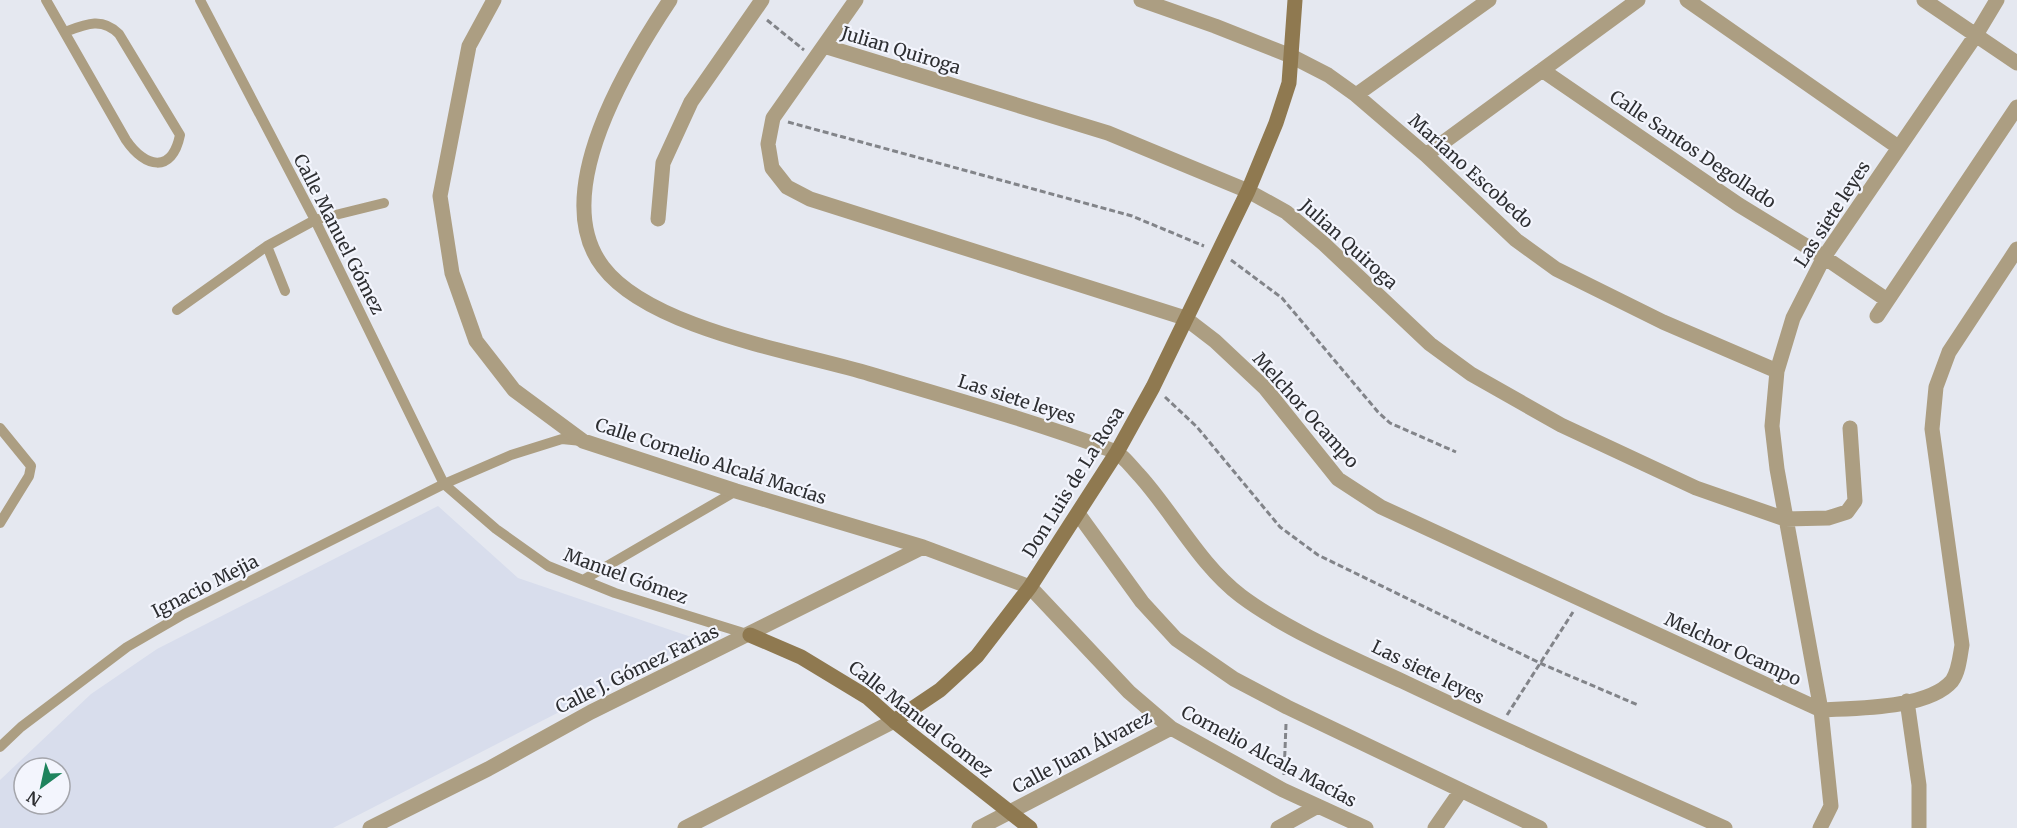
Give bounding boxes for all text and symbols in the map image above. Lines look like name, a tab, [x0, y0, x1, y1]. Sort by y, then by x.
street label: Julian Quiroga	[838, 21, 964, 79]
street label: Calle Santos Degollado	[1605, 85, 1781, 213]
street label: Mariano Escobedo	[1404, 109, 1538, 233]
street label: Calle Manuel Gómez	[289, 150, 389, 318]
street label: Las siete leyes	[1789, 156, 1875, 272]
street label: Julian Quiroga	[1295, 193, 1403, 294]
street label: Melchor Ocampo	[1248, 347, 1364, 473]
street label: Las siete leyes	[955, 369, 1079, 429]
street label: Don Luis de La Rosa	[1017, 402, 1129, 562]
street label: Calle Cornelio Alcalá Macías	[593, 413, 830, 509]
street label: Manuel Gómez	[561, 543, 691, 609]
street label: Ignacio Mejia	[148, 549, 262, 623]
street label: Melchor Ocampo	[1661, 607, 1805, 691]
street label: Calle J. Gómez Farias	[552, 619, 722, 719]
street label: Las siete leyes	[1368, 635, 1488, 709]
street label: Calle Manuel Gomez	[844, 655, 998, 783]
street label: Cornelio Alcala Macías	[1177, 700, 1361, 812]
street label: Calle Juan Álvarez	[1008, 705, 1156, 798]
north arrow	[12, 756, 72, 816]
text: N	[23, 787, 45, 810]

